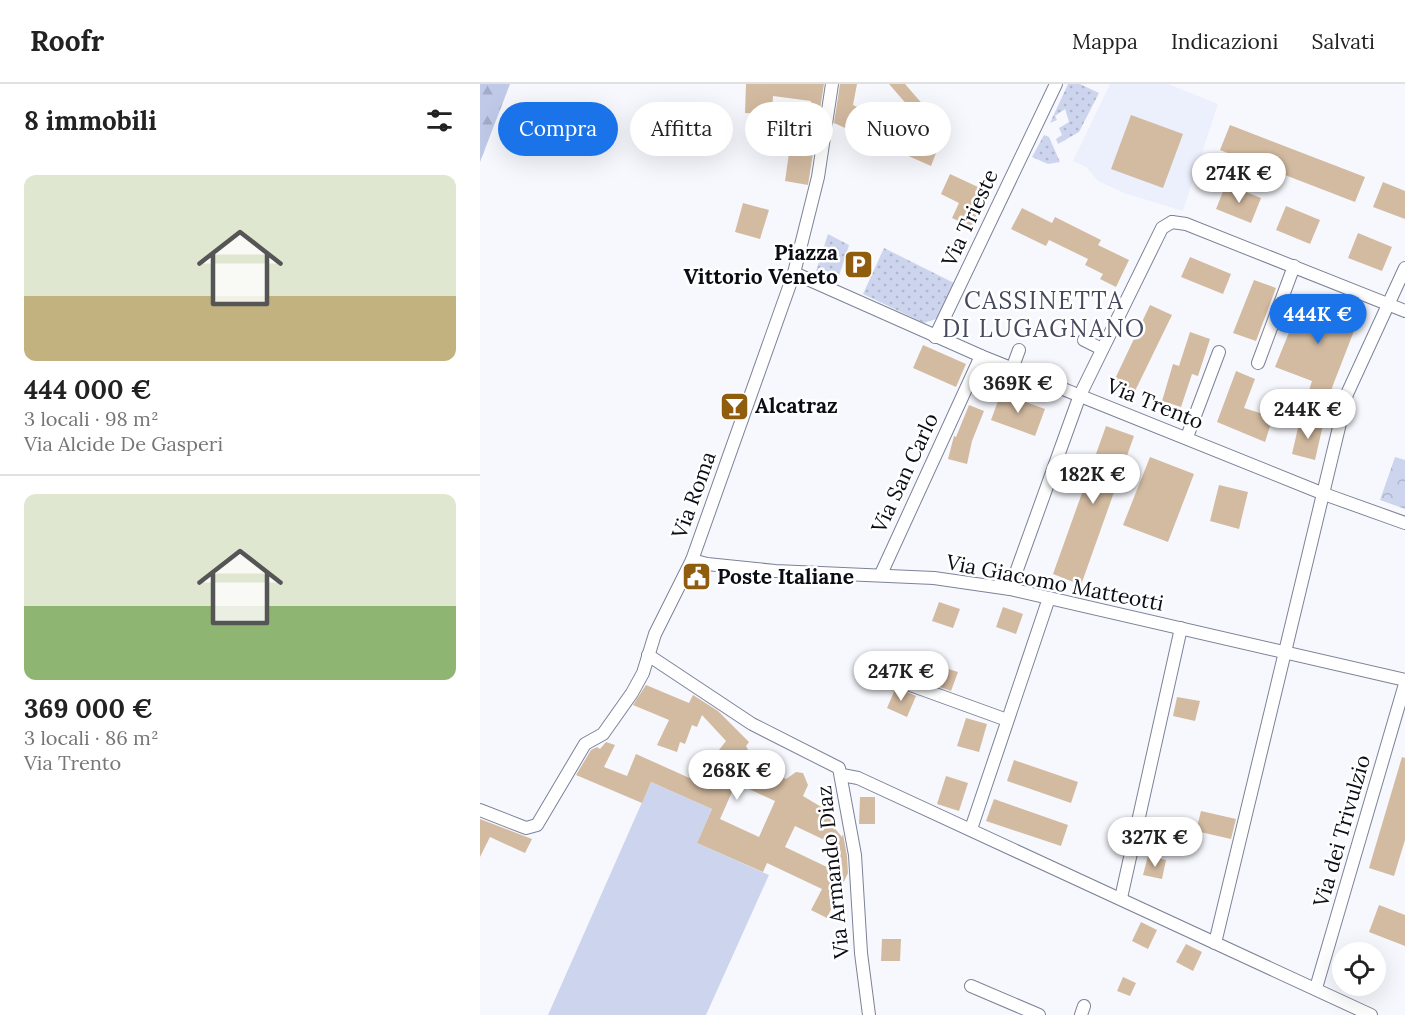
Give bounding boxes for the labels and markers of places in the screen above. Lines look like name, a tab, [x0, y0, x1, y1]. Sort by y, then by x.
pin: 274K €	[1190, 153, 1288, 204]
place label: Piazza Vittorio Veneto	[684, 239, 838, 290]
parking icon: Piazza Vittorio Veneto	[843, 249, 875, 281]
pin: 444K €	[1269, 294, 1367, 345]
pin: 369K €	[969, 363, 1067, 414]
pin: 244K €	[1259, 389, 1357, 440]
bar icon: Alcatraz	[718, 390, 750, 422]
place label: Alcatraz	[755, 392, 838, 419]
pin: 182K €	[1044, 454, 1142, 505]
public building icon: Poste Italiane	[680, 561, 712, 593]
place label: Poste Italiane	[717, 563, 854, 590]
pin: 247K €	[852, 651, 950, 702]
pin: 268K €	[688, 750, 786, 801]
pin: 327K €	[1106, 817, 1204, 868]

